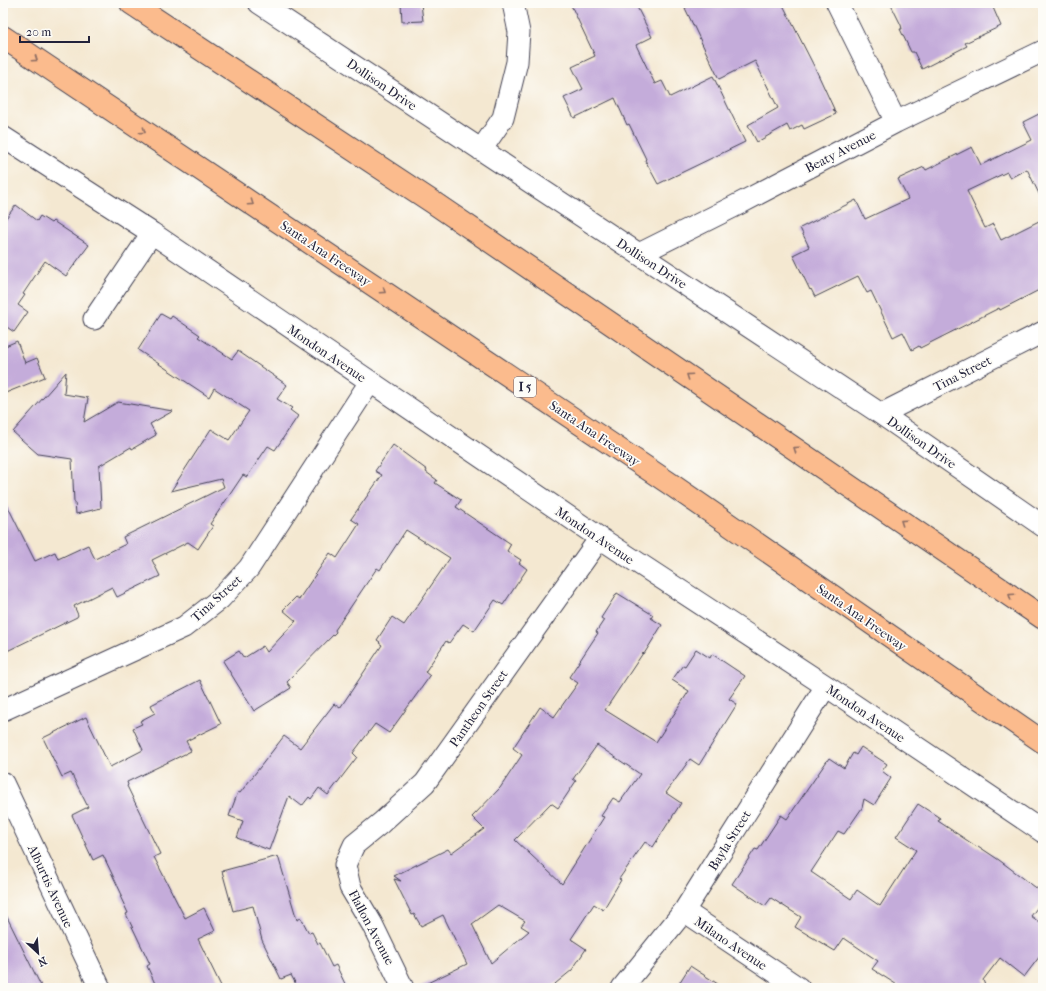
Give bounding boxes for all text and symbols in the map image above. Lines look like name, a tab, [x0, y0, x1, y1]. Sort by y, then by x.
scale bar	[20, 18, 89, 44]
text: 20 m	[26, 25, 51, 39]
one-way arrow	[31, 54, 38, 61]
street label: Dollison Drive	[344, 56, 420, 114]
one-way arrow	[139, 126, 146, 133]
street label: Beaty Avenue	[802, 127, 879, 176]
one-way arrow	[247, 198, 254, 205]
street label: Santa Ana Freeway	[278, 218, 375, 290]
street label: Dollison Drive	[614, 235, 690, 292]
one-way arrow	[378, 286, 385, 293]
street label: Mondon Avenue	[285, 322, 369, 386]
street label: Tina Street	[931, 352, 994, 394]
one-way arrow	[686, 374, 693, 381]
road number: I 5	[514, 377, 536, 397]
street label: Santa Ana Freeway	[547, 398, 644, 470]
street label: Dollison Drive	[884, 413, 960, 472]
one-way arrow	[793, 446, 800, 454]
street label: Mondon Avenue	[553, 504, 637, 568]
one-way arrow	[901, 520, 908, 527]
street label: Tina Street	[188, 571, 245, 625]
street label: Santa Ana Freeway	[814, 581, 910, 655]
one-way arrow	[1008, 593, 1015, 601]
street label: Pantheon Street	[446, 667, 511, 750]
street label: Mondon Avenue	[824, 682, 908, 746]
street label: Bayla Street	[705, 807, 754, 873]
street label: Alburtis Avenue	[24, 842, 77, 931]
street label: Flallon Avenue	[346, 887, 398, 968]
street label: Milano Avenue	[692, 914, 770, 973]
north arrow	[18, 933, 58, 973]
text: N	[35, 954, 49, 969]

